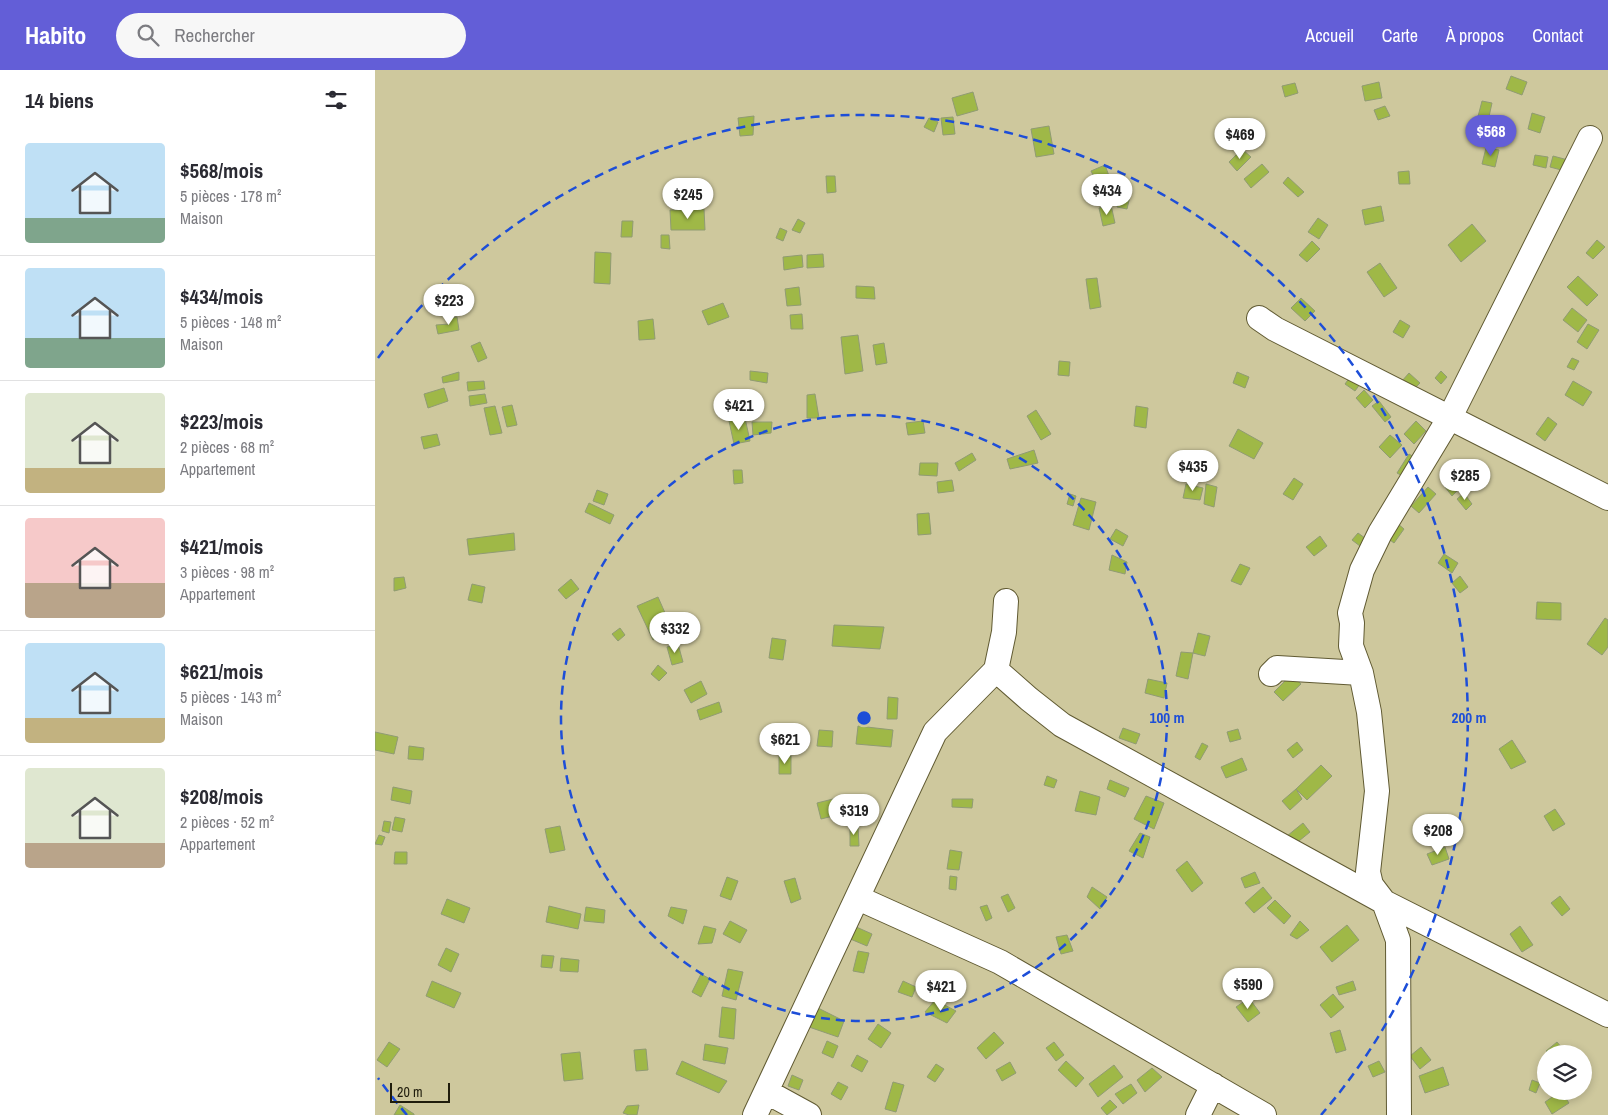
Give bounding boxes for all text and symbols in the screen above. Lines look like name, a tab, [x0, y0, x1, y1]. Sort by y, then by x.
search box	[116, 13, 466, 58]
text: Habito	[25, 19, 86, 51]
icon: search	[134, 21, 162, 49]
text: Rechercher	[174, 22, 255, 48]
text: Accueil	[1305, 23, 1354, 48]
text: Carte	[1382, 23, 1418, 48]
text: À propos	[1446, 23, 1504, 48]
text: Contact	[1532, 23, 1583, 48]
text: 14 biens	[25, 86, 94, 115]
icon: filters	[322, 86, 350, 114]
pin: $568	[1461, 114, 1521, 157]
pin: $469	[1210, 118, 1270, 160]
text: $568	[1476, 120, 1506, 142]
text: $469	[1225, 123, 1255, 145]
text: $568/mois	[180, 156, 263, 185]
icon: home	[65, 163, 125, 223]
pin: $434	[1077, 174, 1137, 216]
pin: $245	[658, 178, 718, 220]
text: $434	[1092, 179, 1122, 201]
text: $245	[673, 183, 703, 205]
text: 5 pièces · 178 m²	[180, 185, 281, 207]
text: Maison	[180, 207, 223, 229]
text: $434/mois	[180, 282, 263, 311]
pin: $223	[419, 284, 479, 326]
icon: home	[65, 288, 125, 348]
text: $223	[434, 289, 464, 311]
text: 5 pièces · 148 m²	[180, 311, 281, 333]
text: Maison	[180, 333, 223, 355]
pin: $421	[709, 388, 769, 431]
text: $421	[724, 394, 754, 416]
text: $223/mois	[180, 407, 263, 436]
icon: home	[65, 413, 125, 473]
text: 2 pièces · 68 m²	[180, 436, 274, 458]
pin: $435	[1163, 450, 1223, 492]
text: $435	[1178, 455, 1208, 477]
text: Appartement	[180, 458, 255, 480]
pin: $285	[1435, 458, 1495, 501]
text: $285	[1450, 464, 1480, 486]
text: $421/mois	[180, 532, 263, 561]
icon: home	[65, 538, 125, 598]
text: 3 pièces · 98 m²	[180, 561, 274, 583]
text: Appartement	[180, 583, 255, 605]
pin: $332	[645, 612, 705, 654]
text: $332	[660, 617, 690, 639]
text: $621/mois	[180, 657, 263, 686]
icon: home	[65, 663, 125, 723]
text: 5 pièces · 143 m²	[180, 686, 281, 708]
text: 100 m	[1150, 707, 1184, 728]
text: 200 m	[1452, 707, 1486, 728]
text: Maison	[180, 708, 223, 730]
centre of rings	[855, 709, 873, 727]
pin: $621	[755, 722, 815, 765]
text: $621	[770, 728, 800, 750]
text: $208/mois	[180, 782, 263, 811]
icon: home	[65, 788, 125, 848]
pin: $319	[824, 794, 884, 836]
text: $319	[839, 799, 869, 821]
text: 2 pièces · 52 m²	[180, 811, 274, 833]
pin: $208	[1408, 814, 1468, 856]
text: $208	[1423, 819, 1453, 841]
text: Appartement	[180, 833, 255, 855]
pin: $590	[1218, 968, 1278, 1010]
pin: $421	[911, 970, 971, 1012]
text: $590	[1233, 973, 1263, 995]
text: $421	[926, 975, 956, 997]
map controls	[1537, 1045, 1592, 1100]
button: layers	[1537, 1045, 1592, 1100]
scale bar	[390, 1080, 450, 1103]
text: 20 m	[397, 1083, 423, 1101]

